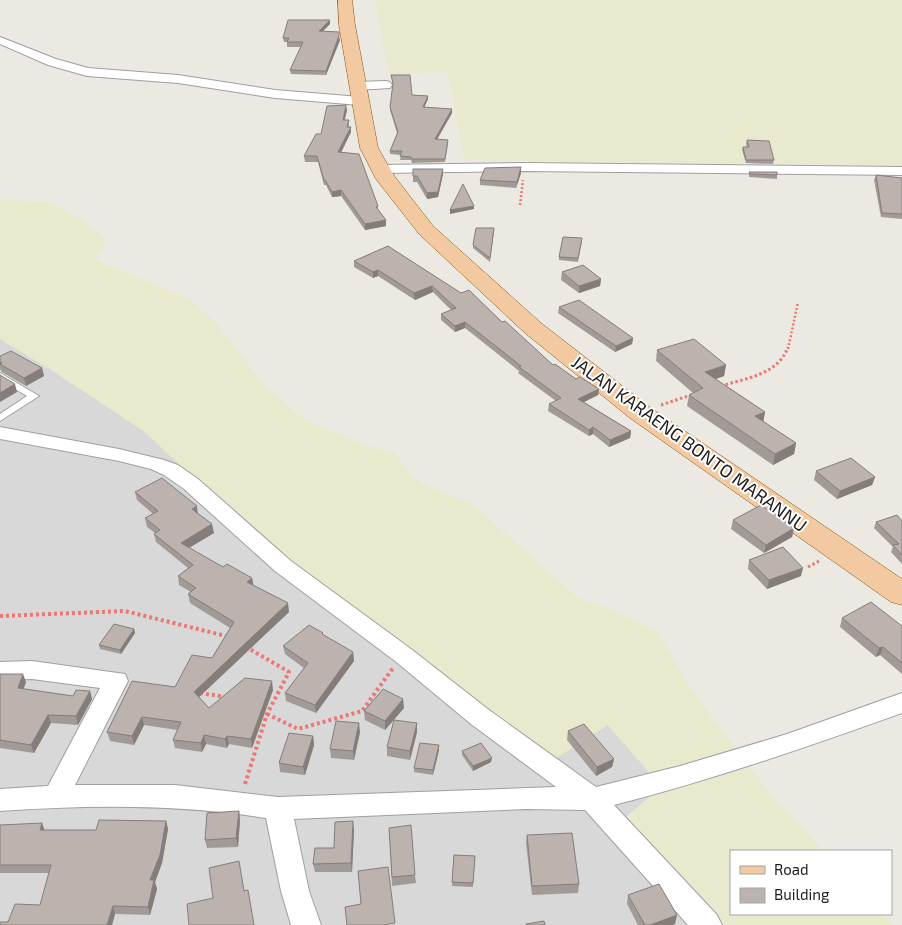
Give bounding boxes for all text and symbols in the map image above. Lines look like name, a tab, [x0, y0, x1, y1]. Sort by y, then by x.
street label: JALAN KARAENG BONTO MARANNU	[568, 350, 812, 536]
legend	[730, 850, 892, 915]
text: Road	[774, 860, 809, 878]
text: Building	[774, 885, 830, 903]

